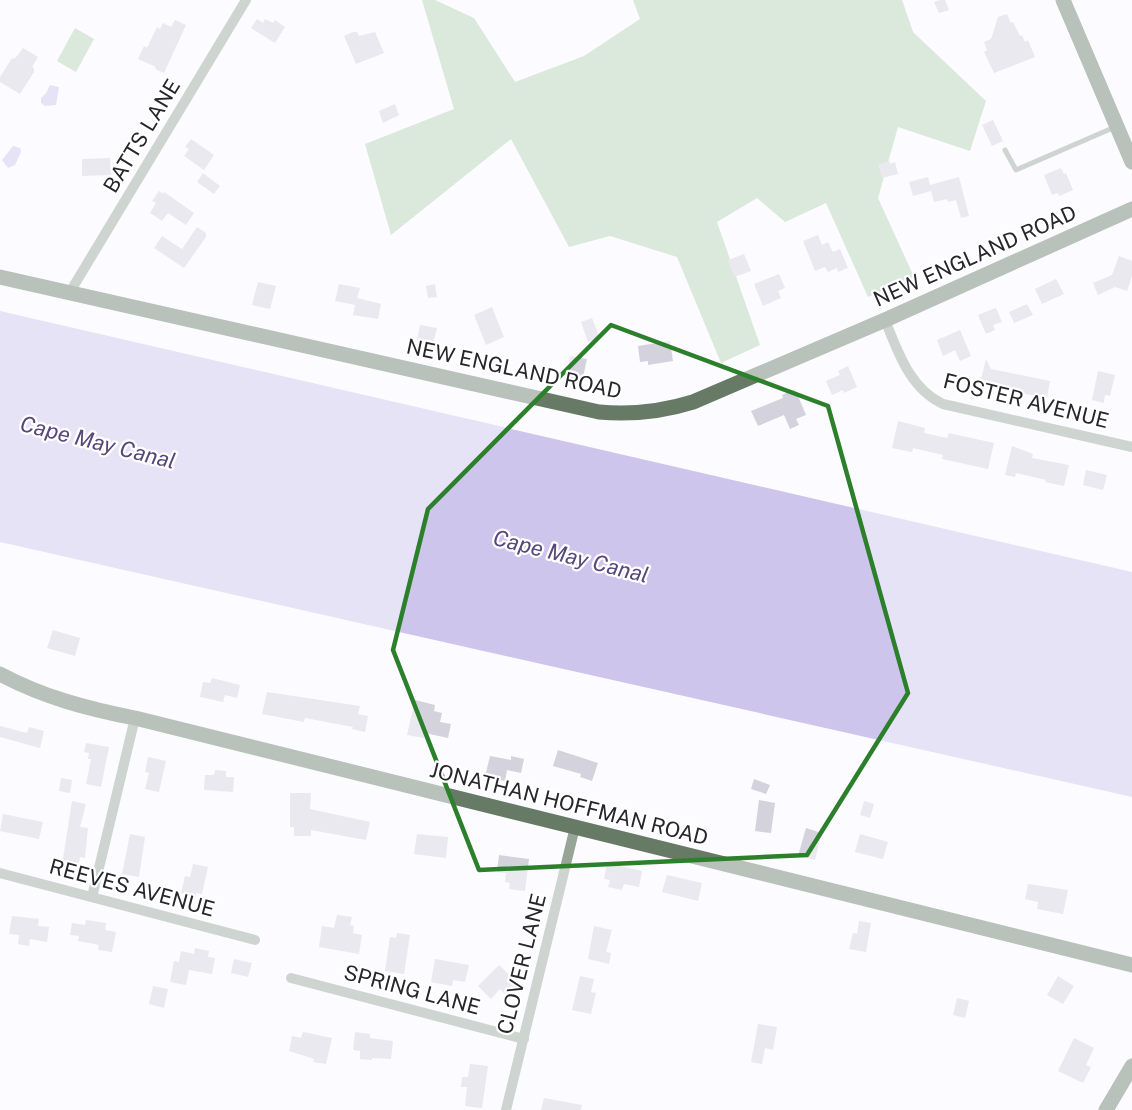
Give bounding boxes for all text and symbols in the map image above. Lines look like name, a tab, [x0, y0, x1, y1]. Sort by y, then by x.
street label: BATTS LANE	[98, 74, 185, 197]
street label: NEW ENGLAND ROAD	[869, 199, 1080, 312]
street label: NEW ENGLAND ROAD	[404, 333, 624, 404]
street label: FOSTER AVENUE	[941, 368, 1112, 433]
water label: Cape May Canal	[18, 410, 178, 474]
water label: Cape May Canal	[491, 524, 651, 588]
street label: JONATHAN HOFFMAN ROAD	[427, 757, 711, 850]
street label: REEVES AVENUE	[47, 853, 218, 922]
street label: CLOVER LANE	[492, 891, 551, 1037]
street label: SPRING LANE	[341, 959, 483, 1020]

